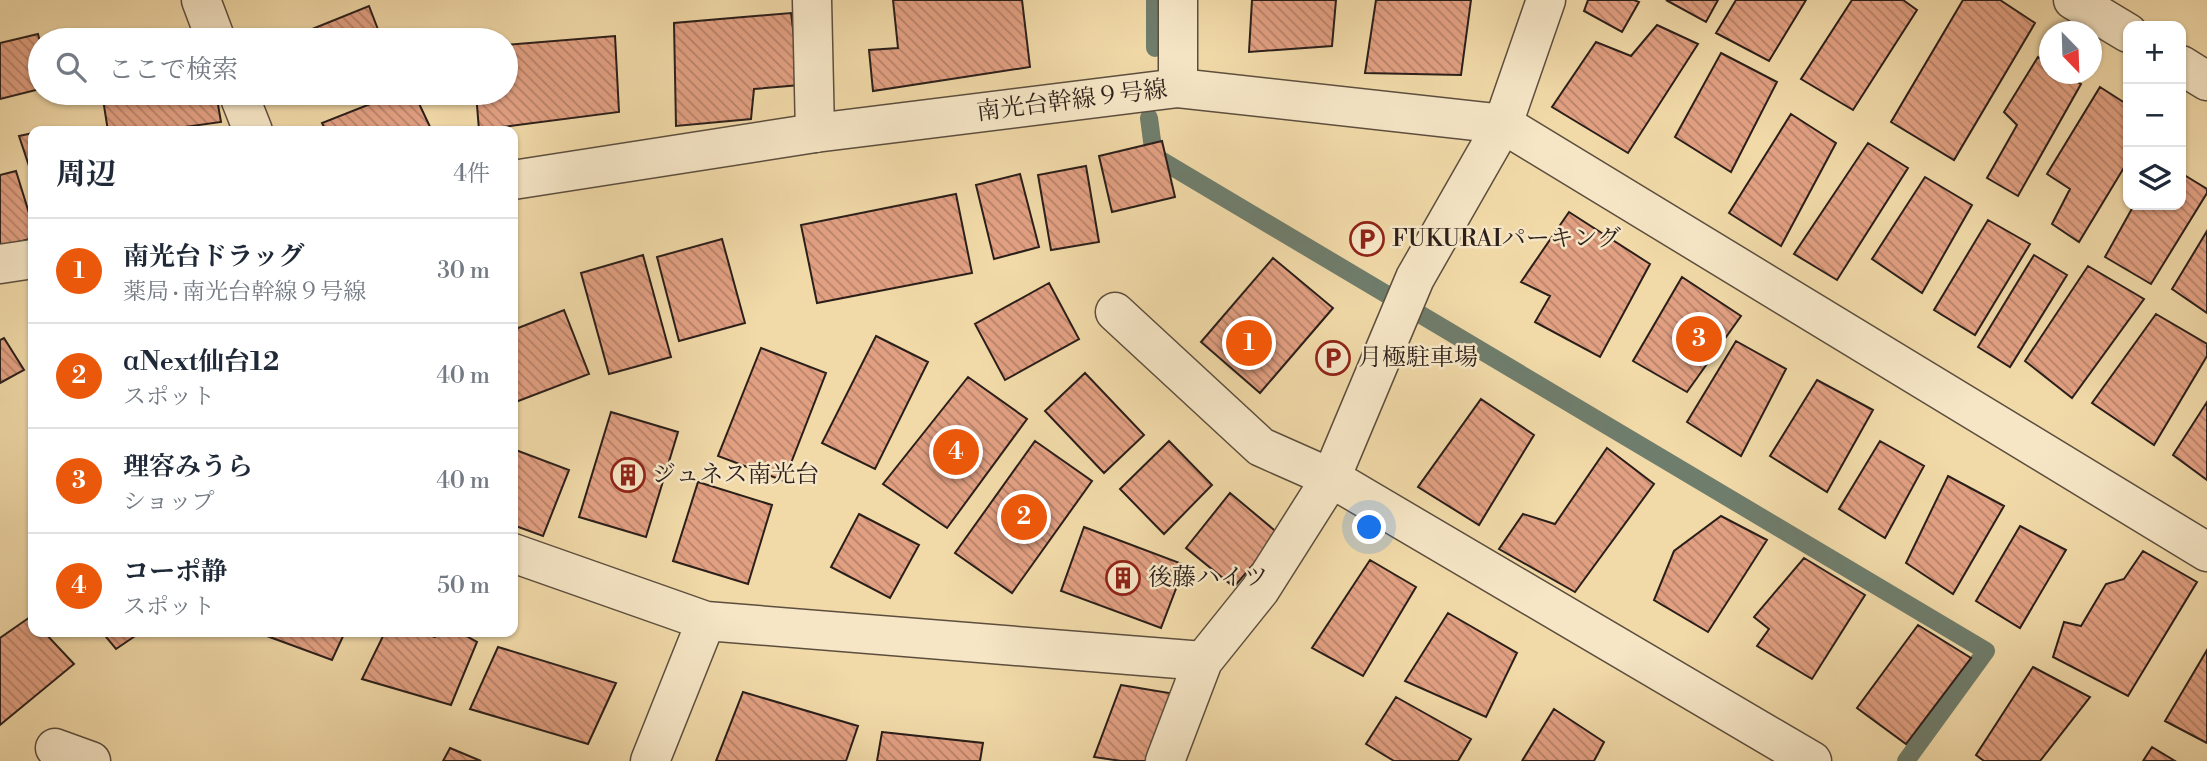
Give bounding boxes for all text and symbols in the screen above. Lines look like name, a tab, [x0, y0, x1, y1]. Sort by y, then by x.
north arrow	[2039, 21, 2102, 84]
map controls	[2123, 21, 2186, 210]
button: +	[2123, 21, 2186, 84]
search box	[28, 28, 518, 105]
icon: search	[52, 48, 90, 86]
text: ここで検索	[108, 54, 238, 86]
street label: 南光台幹線９号線	[975, 74, 1169, 128]
button: −	[2123, 84, 2186, 147]
button: layers	[2123, 147, 2186, 210]
text: 周辺	[56, 156, 116, 194]
text: 4件	[453, 160, 490, 188]
parking icon: FUKURAIパーキング	[1348, 220, 1386, 258]
place label: FUKURAIパーキング	[1392, 224, 1621, 254]
text: 南光台ドラッグ	[123, 241, 304, 273]
text: 1	[73, 257, 85, 285]
text: 30 m	[437, 257, 490, 285]
text: 薬局 · 南光台幹線９号線	[123, 278, 366, 306]
pin: 3	[1676, 313, 1722, 365]
pin: 1	[1226, 317, 1272, 369]
parking icon: 月極駐車場	[1314, 339, 1352, 377]
place label: 月極駐車場	[1358, 343, 1478, 373]
text: αNext仙台12	[123, 346, 279, 378]
text: 2	[72, 362, 86, 390]
text: 40 m	[436, 362, 490, 390]
text: スポット	[123, 383, 215, 411]
pin: 4	[933, 426, 979, 478]
text: 理容みうら	[123, 451, 253, 483]
building icon: ジュネス南光台	[609, 456, 647, 494]
place label: ジュネス南光台	[652, 460, 820, 490]
text: 3	[72, 467, 86, 495]
text: 40 m	[436, 467, 490, 495]
text: ショップ	[123, 488, 215, 516]
pin: 2	[1001, 491, 1047, 543]
your location	[1352, 510, 1386, 544]
text: コーポ静	[123, 556, 227, 588]
building icon: 後藤ハイツ	[1104, 559, 1142, 597]
place label: 後藤ハイツ	[1148, 563, 1268, 593]
text: 4	[71, 572, 87, 600]
text: 50 m	[437, 572, 490, 600]
text: スポット	[123, 593, 215, 621]

